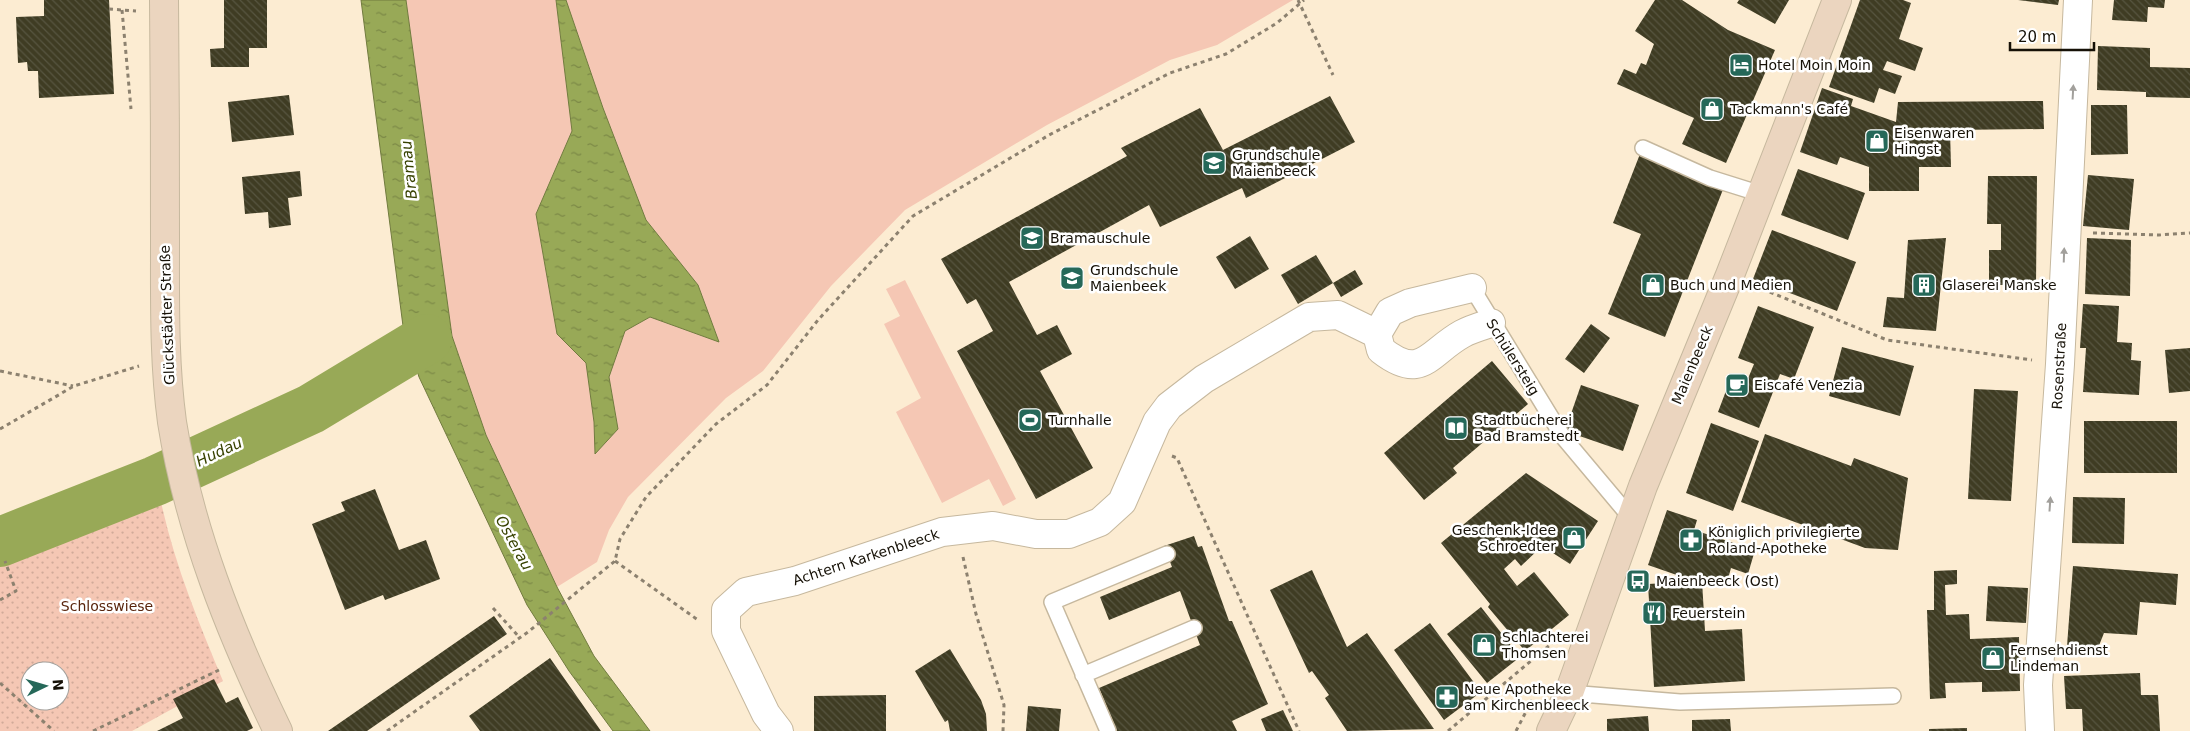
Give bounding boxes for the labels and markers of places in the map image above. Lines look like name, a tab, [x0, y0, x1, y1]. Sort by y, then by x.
hotel icon: Hotel Moin Moin	[1728, 52, 1754, 78]
place label: Hotel Moin Moin	[1758, 57, 1871, 73]
shop icon: Tackmann's Café	[1699, 96, 1725, 122]
place label: Tackmann's Café	[1729, 101, 1848, 117]
place label: Eisenwaren Hingst	[1894, 125, 1974, 157]
shop icon: Eisenwaren Hingst	[1864, 128, 1890, 154]
place label: Grundschule Maienbeeck	[1232, 147, 1320, 179]
school or university icon: Grundschule Maienbeeck	[1201, 150, 1227, 176]
school or university icon: Bramauschule	[1019, 225, 1045, 251]
place label: Bramauschule	[1050, 230, 1150, 246]
place label: Grundschule Maienbeek	[1090, 262, 1178, 294]
school or university icon: Grundschule Maienbeek	[1059, 265, 1085, 291]
shop icon: Buch und Medien	[1640, 272, 1666, 298]
building icon: Glaserei Manske	[1911, 272, 1937, 298]
place label: Buch und Medien	[1670, 277, 1792, 293]
place label: Glaserei Manske	[1942, 277, 2057, 293]
cafe icon: Eiscafé Venezia	[1724, 372, 1750, 398]
place label: Eiscafé Venezia	[1754, 377, 1863, 393]
sports icon: Turnhalle	[1017, 407, 1043, 433]
place label: Turnhalle	[1047, 412, 1112, 428]
place label: Stadtbücherei Bad Bramstedt	[1474, 412, 1579, 444]
library icon: Stadtbücherei Bad Bramstedt	[1443, 415, 1469, 441]
place label: Geschenk-Idee Schroedter	[1452, 522, 1556, 554]
place label: Königlich privilegierte Roland-Apotheke	[1708, 524, 1860, 556]
shop icon: Geschenk-Idee Schroedter	[1561, 525, 1587, 551]
pharmacy icon: Königlich privilegierte Roland-Apotheke	[1678, 527, 1704, 553]
bus stop icon: Maienbeeck (Ost)	[1625, 568, 1651, 594]
place label: Maienbeeck (Ost)	[1656, 573, 1779, 589]
restaurant icon: Feuerstein	[1641, 600, 1667, 626]
place label: Feuerstein	[1672, 605, 1745, 621]
place label: Schlachterei Thomsen	[1501, 629, 1589, 661]
shop icon: Schlachterei Thomsen	[1471, 632, 1497, 658]
place label: Fernsehdienst Lindeman	[2010, 642, 2109, 674]
shop icon: Fernsehdienst Lindeman	[1980, 645, 2006, 671]
place label: Neue Apotheke am Kirchenbleeck	[1464, 681, 1590, 713]
pharmacy icon: Neue Apotheke am Kirchenbleeck	[1434, 684, 1460, 710]

